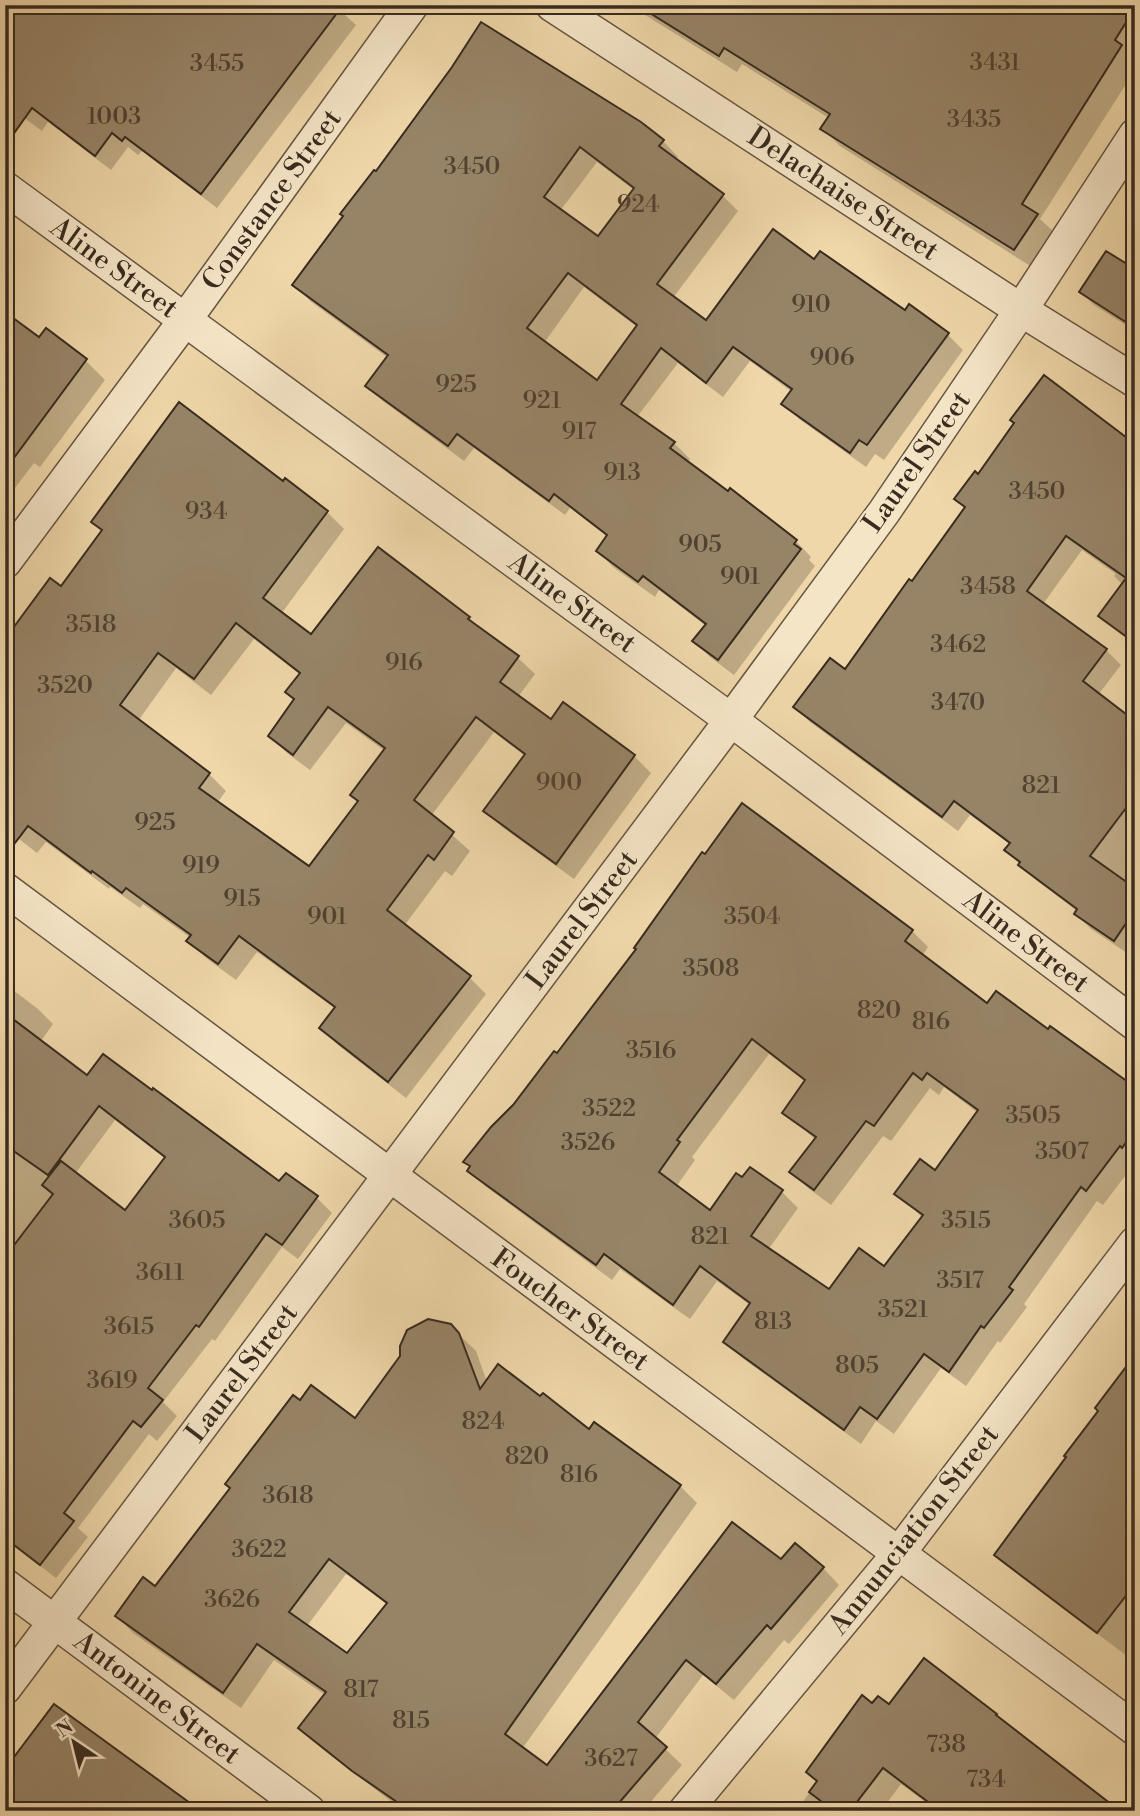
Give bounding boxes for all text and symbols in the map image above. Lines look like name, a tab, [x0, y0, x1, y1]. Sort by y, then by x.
house number: 3431	[970, 48, 1021, 78]
house number: 3455	[190, 49, 244, 79]
house number: 1003	[87, 102, 141, 132]
street label: Constance Street	[195, 102, 350, 297]
house number: 3435	[947, 105, 1001, 135]
street label: Delachaise Street	[741, 119, 945, 269]
house number: 3450	[443, 152, 501, 182]
house number: 924	[617, 190, 659, 220]
street label: Aline Street	[42, 209, 185, 326]
house number: 910	[791, 290, 831, 320]
house number: 906	[810, 343, 855, 373]
house number: 925	[435, 370, 477, 400]
street label: Laurel Street	[855, 384, 979, 540]
house number: 921	[523, 386, 562, 416]
house number: 917	[562, 417, 596, 447]
house number: 913	[603, 458, 641, 488]
house number: 3450	[1008, 477, 1066, 507]
house number: 934	[185, 497, 227, 527]
house number: 905	[678, 530, 722, 560]
street label: Aline Street	[500, 544, 643, 661]
house number: 901	[720, 562, 761, 592]
house number: 3458	[960, 572, 1016, 602]
house number: 3518	[65, 610, 117, 640]
house number: 3462	[930, 630, 986, 660]
house number: 916	[385, 648, 423, 678]
house number: 3520	[37, 671, 93, 701]
house number: 3470	[931, 688, 985, 718]
house number: 900	[536, 768, 582, 798]
house number: 821	[1021, 771, 1061, 801]
house number: 925	[134, 808, 176, 838]
street label: Laurel Street	[518, 844, 646, 996]
house number: 919	[182, 851, 220, 881]
street label: Aline Street	[955, 882, 1096, 1001]
house number: 915	[223, 884, 261, 914]
house number: 901	[307, 902, 348, 932]
house number: 3504	[724, 902, 780, 932]
house number: 3508	[682, 954, 740, 984]
house number: 820	[857, 996, 901, 1026]
house number: 816	[912, 1007, 950, 1037]
house number: 3516	[626, 1036, 676, 1066]
house number: 3522	[582, 1094, 636, 1124]
house number: 3505	[1005, 1101, 1061, 1131]
house number: 3526	[561, 1128, 615, 1158]
house number: 3507	[1035, 1137, 1089, 1167]
house number: 3605	[169, 1206, 225, 1236]
house number: 3515	[941, 1206, 991, 1236]
house number: 821	[690, 1222, 730, 1252]
street label: Foucher Street	[484, 1241, 656, 1379]
house number: 3611	[136, 1258, 185, 1288]
house number: 3517	[936, 1266, 984, 1296]
house number: 3521	[878, 1295, 929, 1325]
street label: Laurel Street	[178, 1297, 306, 1449]
house number: 813	[754, 1307, 792, 1337]
house number: 3615	[104, 1312, 154, 1342]
house number: 805	[835, 1351, 879, 1381]
house number: 3619	[86, 1366, 138, 1396]
house number: 824	[462, 1407, 504, 1437]
street label: Annunciation Street	[821, 1418, 1007, 1643]
house number: 820	[505, 1442, 549, 1472]
house number: 816	[560, 1460, 598, 1490]
house number: 3618	[262, 1481, 314, 1511]
house number: 3622	[231, 1535, 287, 1565]
house number: 3626	[204, 1585, 260, 1615]
street label: Antonine Street	[66, 1623, 247, 1772]
house number: 817	[343, 1675, 379, 1705]
house number: 815	[392, 1706, 430, 1736]
north arrow	[38, 1708, 108, 1778]
text: N	[52, 1715, 78, 1743]
house number: 738	[926, 1730, 966, 1760]
house number: 3627	[584, 1744, 638, 1774]
house number: 734	[966, 1765, 1006, 1795]

